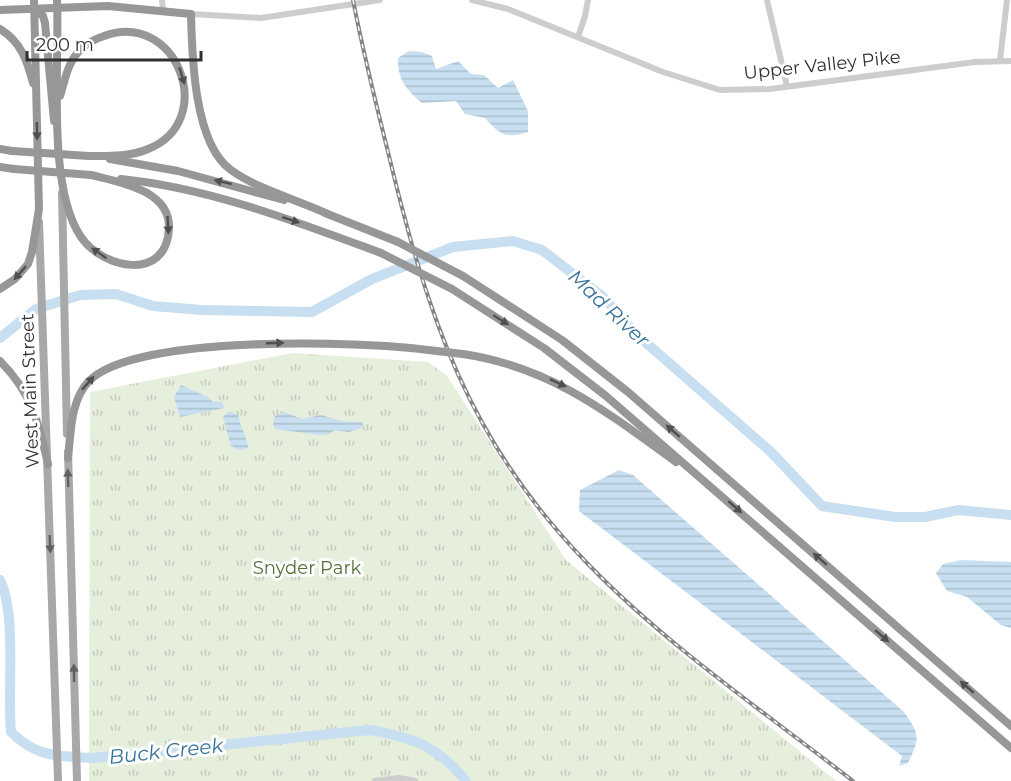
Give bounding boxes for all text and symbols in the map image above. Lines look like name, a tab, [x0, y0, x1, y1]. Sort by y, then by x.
scale bar	[27, 24, 201, 62]
text: 200 m	[36, 34, 94, 56]
street label: Upper Valley Pike	[742, 46, 902, 84]
one-way arrow	[178, 67, 187, 85]
one-way arrow	[32, 121, 42, 140]
one-way arrow	[214, 177, 232, 187]
one-way arrow	[163, 216, 172, 235]
one-way arrow	[282, 216, 300, 225]
one-way arrow	[91, 247, 107, 259]
water label: Mad River	[564, 264, 655, 352]
one-way arrow	[14, 265, 27, 280]
street label: West Main Street	[16, 313, 44, 469]
one-way arrow	[493, 314, 509, 326]
one-way arrow	[265, 339, 284, 348]
one-way arrow	[81, 376, 95, 391]
one-way arrow	[550, 379, 567, 388]
one-way arrow	[666, 425, 681, 438]
one-way arrow	[64, 468, 73, 487]
one-way arrow	[727, 500, 742, 513]
one-way arrow	[46, 534, 55, 553]
one-way arrow	[813, 553, 828, 566]
park label: Snyder Park	[253, 557, 361, 579]
one-way arrow	[874, 629, 889, 642]
one-way arrow	[69, 663, 78, 682]
one-way arrow	[960, 681, 975, 694]
water label: Buck Creek	[108, 733, 226, 769]

